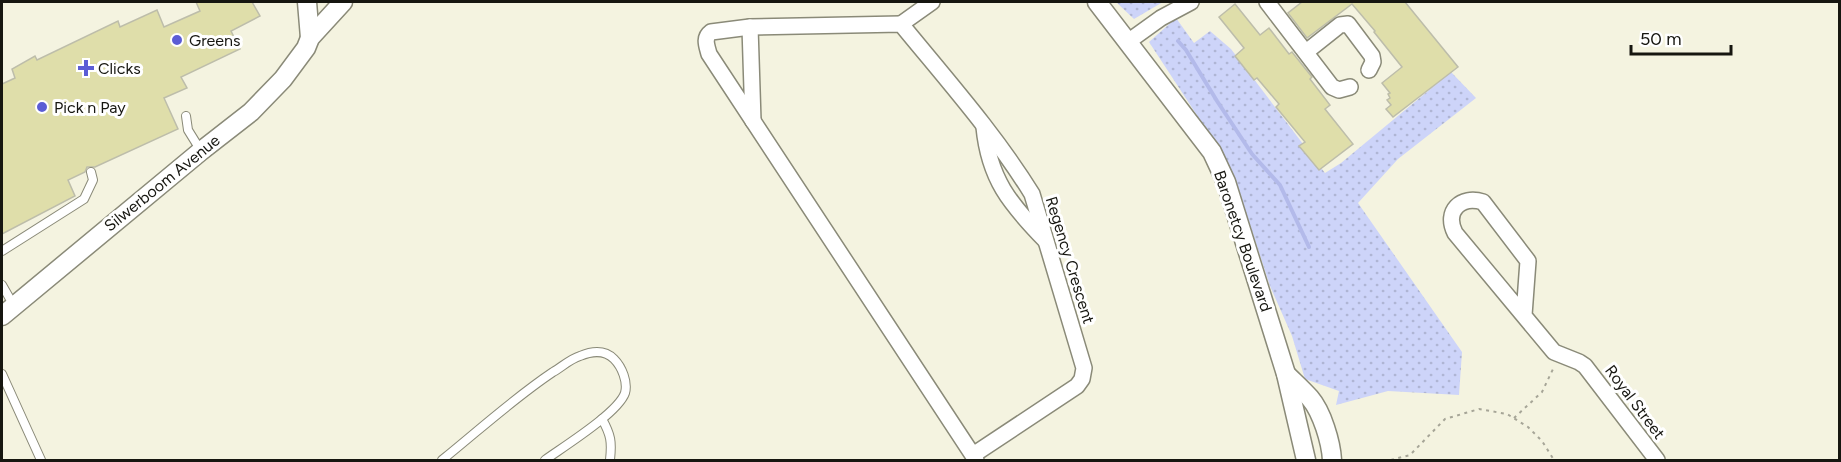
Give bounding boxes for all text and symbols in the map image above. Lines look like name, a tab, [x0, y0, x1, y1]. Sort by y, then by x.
scale bar	[1631, 18, 1732, 56]
text: 50 m	[1640, 28, 1682, 50]
place label: Greens	[189, 31, 240, 50]
marker: Greens	[170, 33, 184, 47]
place label: Clicks	[98, 59, 141, 78]
marker: Clicks	[79, 61, 93, 75]
place label: Pick n Pay	[54, 98, 126, 117]
marker: Pick n Pay	[35, 100, 49, 114]
street label: Silwerboom Avenue	[100, 130, 224, 235]
street label: Baronetcy Boulevard	[1210, 168, 1276, 314]
street label: Regency Crescent	[1042, 194, 1098, 326]
street label: Royal Street	[1601, 361, 1669, 443]

